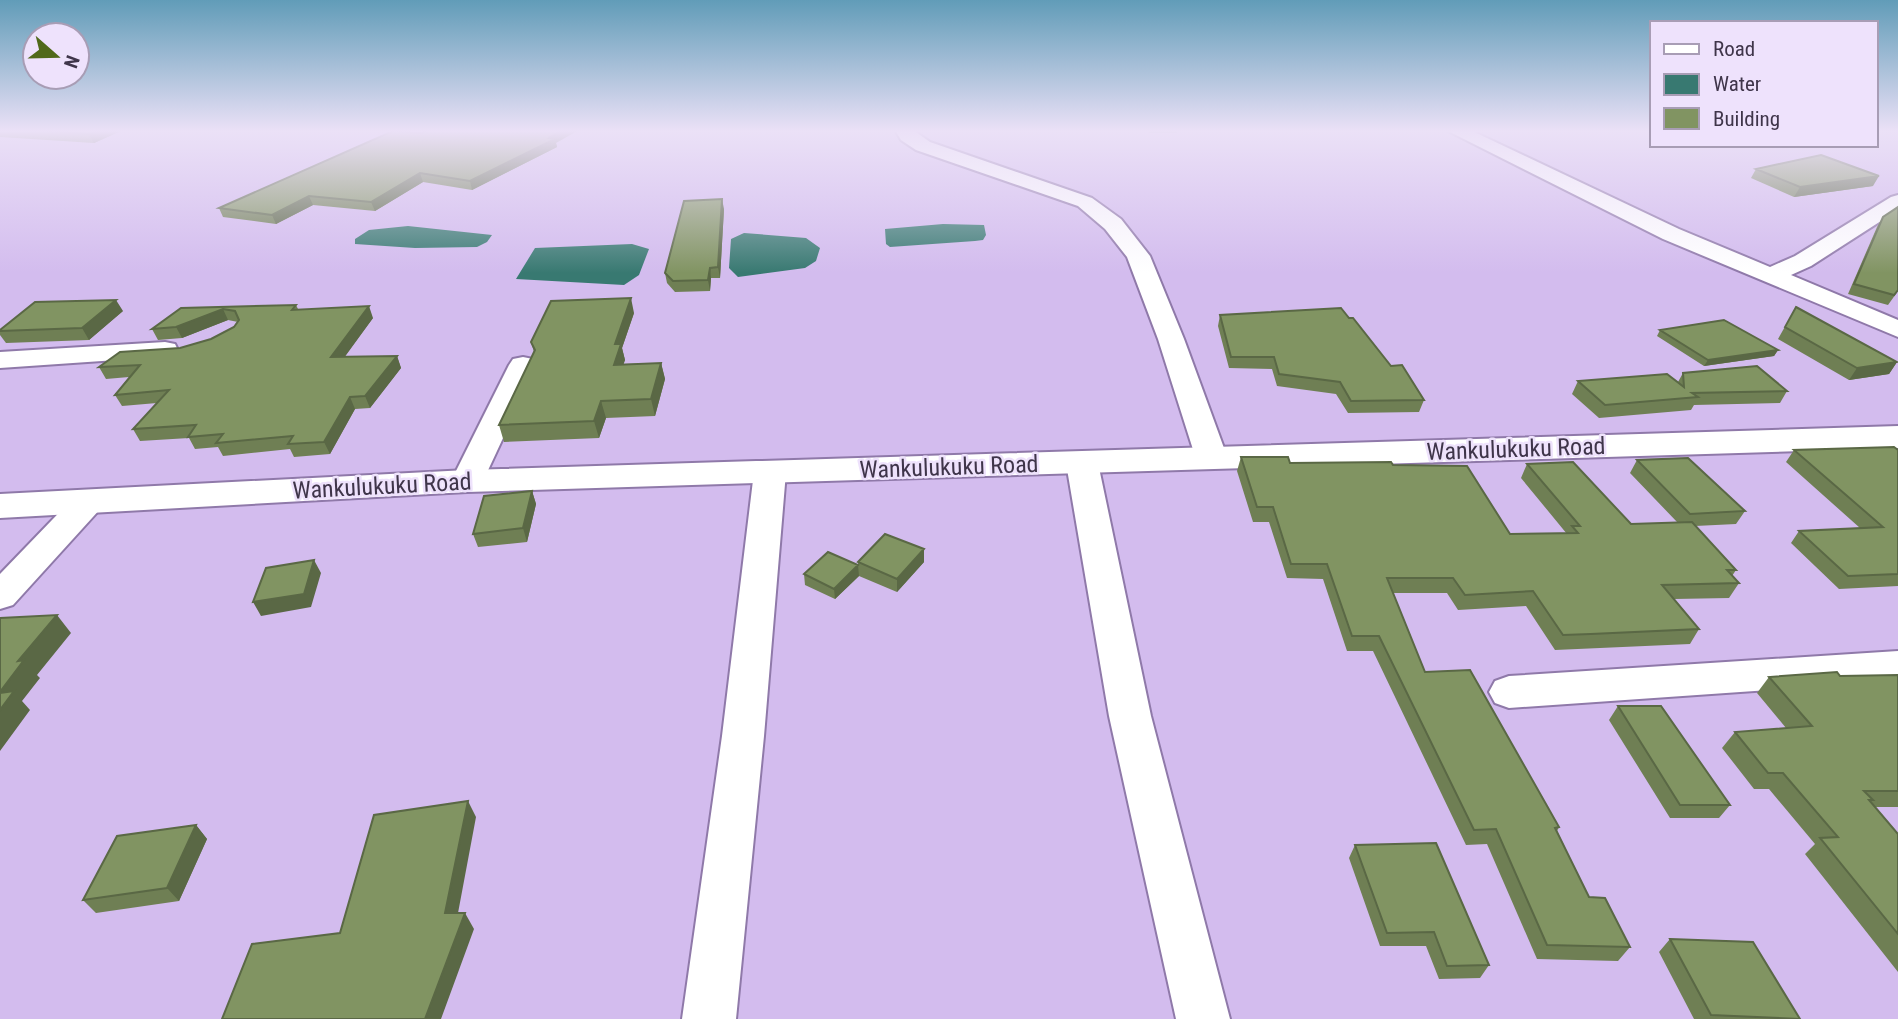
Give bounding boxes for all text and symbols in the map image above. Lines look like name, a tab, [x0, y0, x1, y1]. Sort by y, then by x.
north arrow	[21, 21, 91, 91]
legend	[1650, 21, 1877, 147]
text: Road	[1713, 37, 1755, 61]
text: N	[59, 52, 84, 71]
text: Water	[1713, 72, 1761, 96]
text: Building	[1713, 107, 1780, 131]
street label: Wankulukuku Road	[1426, 432, 1606, 466]
street label: Wankulukuku Road	[859, 450, 1039, 484]
street label: Wankulukuku Road	[292, 467, 472, 505]

